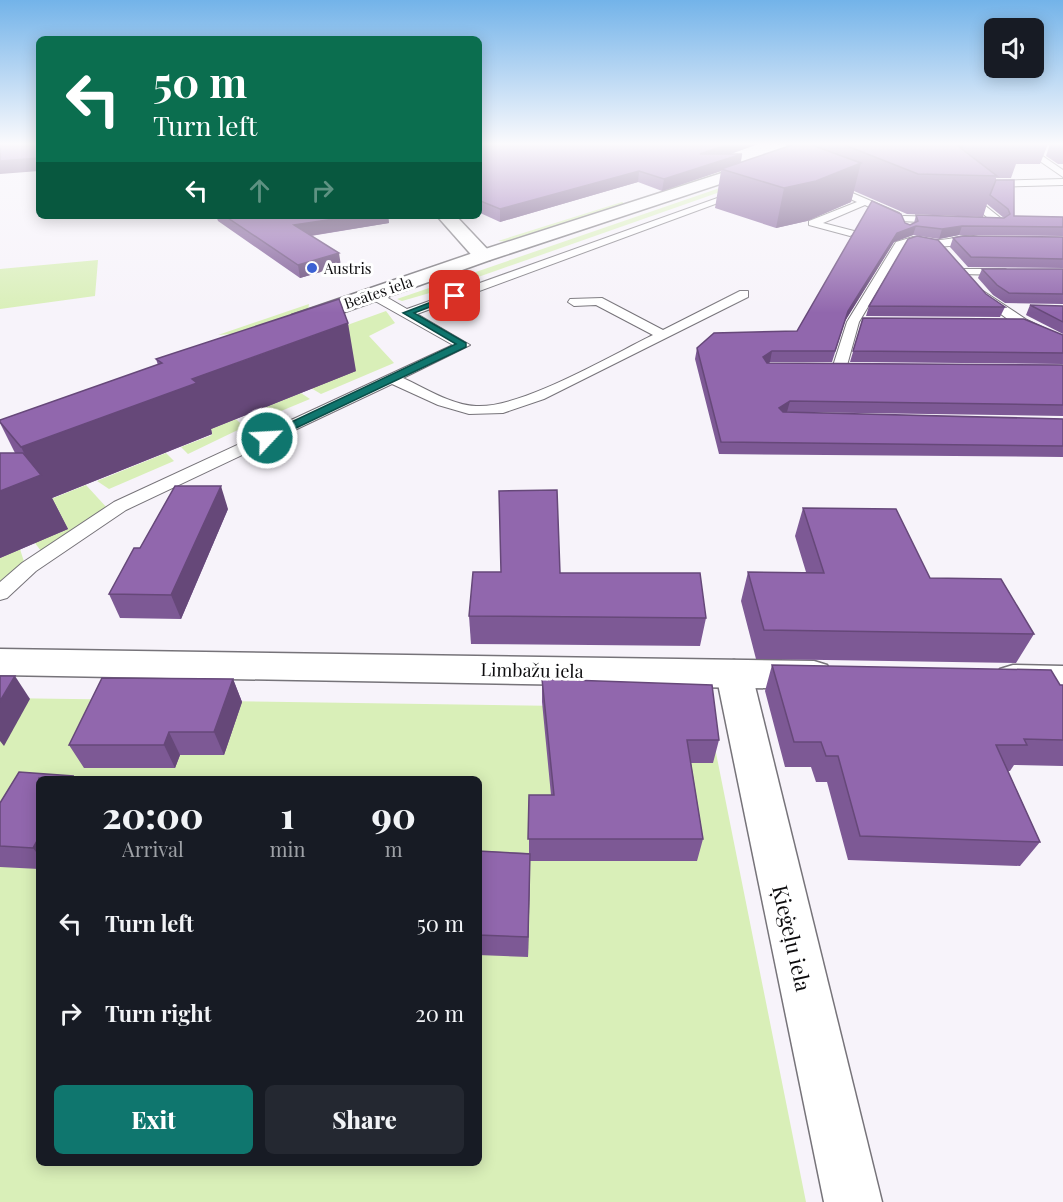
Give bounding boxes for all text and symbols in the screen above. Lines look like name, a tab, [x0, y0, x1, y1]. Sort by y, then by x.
map controls	[984, 18, 1044, 78]
button: sound	[984, 18, 1044, 78]
text: 50 m	[153, 53, 247, 109]
icon: left	[54, 60, 132, 138]
text: Turn left	[153, 107, 257, 143]
icon: left	[180, 174, 213, 207]
icon: ahead	[243, 174, 276, 207]
icon: right	[306, 174, 339, 207]
place label: Austris	[323, 258, 372, 278]
marker: Austris	[305, 261, 319, 275]
pin	[429, 270, 480, 321]
street label: Beātes iela	[341, 271, 416, 313]
icon: arrive	[438, 279, 471, 312]
position arrow	[235, 406, 299, 470]
street label: Limbažu iela	[480, 657, 584, 683]
text: 20:00	[102, 790, 204, 838]
text: 1	[281, 790, 295, 838]
text: 90	[372, 790, 416, 838]
text: Arrival	[122, 835, 184, 862]
text: min	[270, 835, 305, 862]
text: m	[385, 835, 403, 862]
street label: Ķieģeļu iela	[766, 882, 819, 995]
icon: left	[54, 907, 87, 940]
text: Turn left	[105, 908, 194, 938]
text: 50 m	[417, 908, 464, 938]
icon: right	[54, 997, 87, 1030]
text: Turn right	[105, 998, 211, 1028]
text: 20 m	[415, 998, 464, 1028]
button: Exit	[54, 1085, 253, 1154]
button: Share	[265, 1085, 464, 1154]

